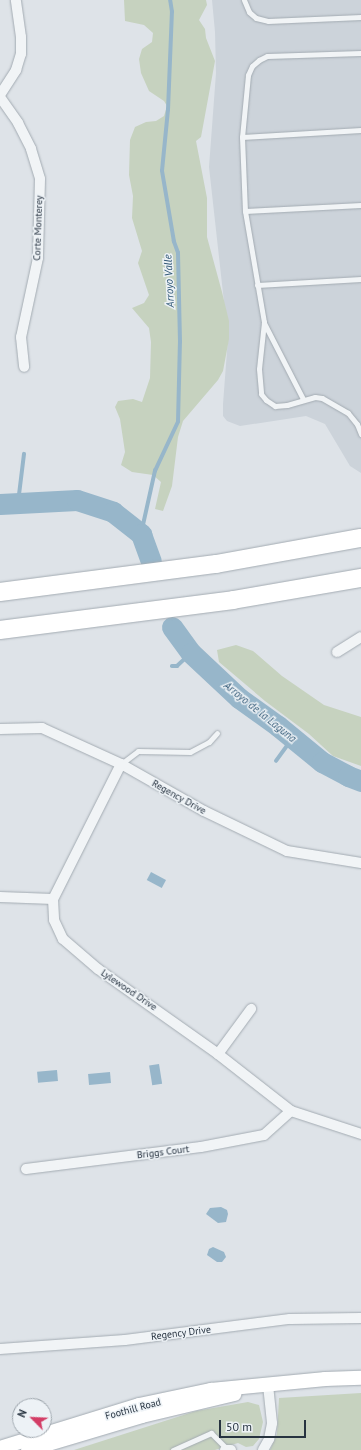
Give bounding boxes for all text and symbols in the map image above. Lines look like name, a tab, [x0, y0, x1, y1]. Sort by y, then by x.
street label: Corte Monterey	[31, 195, 45, 261]
water label: Arroyo Valle	[161, 254, 177, 308]
water label: Arroyo de la Laguna	[221, 679, 299, 745]
street label: Regency Drive	[150, 777, 208, 817]
street label: Lylewood Drive	[99, 967, 159, 1013]
street label: Briggs Court	[136, 1143, 190, 1161]
street label: Regency Drive	[150, 1323, 212, 1343]
street label: Foothill Road	[104, 1396, 162, 1422]
north arrow	[12, 1398, 52, 1438]
text: N	[14, 1407, 30, 1420]
scale bar	[221, 1412, 308, 1438]
text: 50 m	[226, 1419, 252, 1434]

